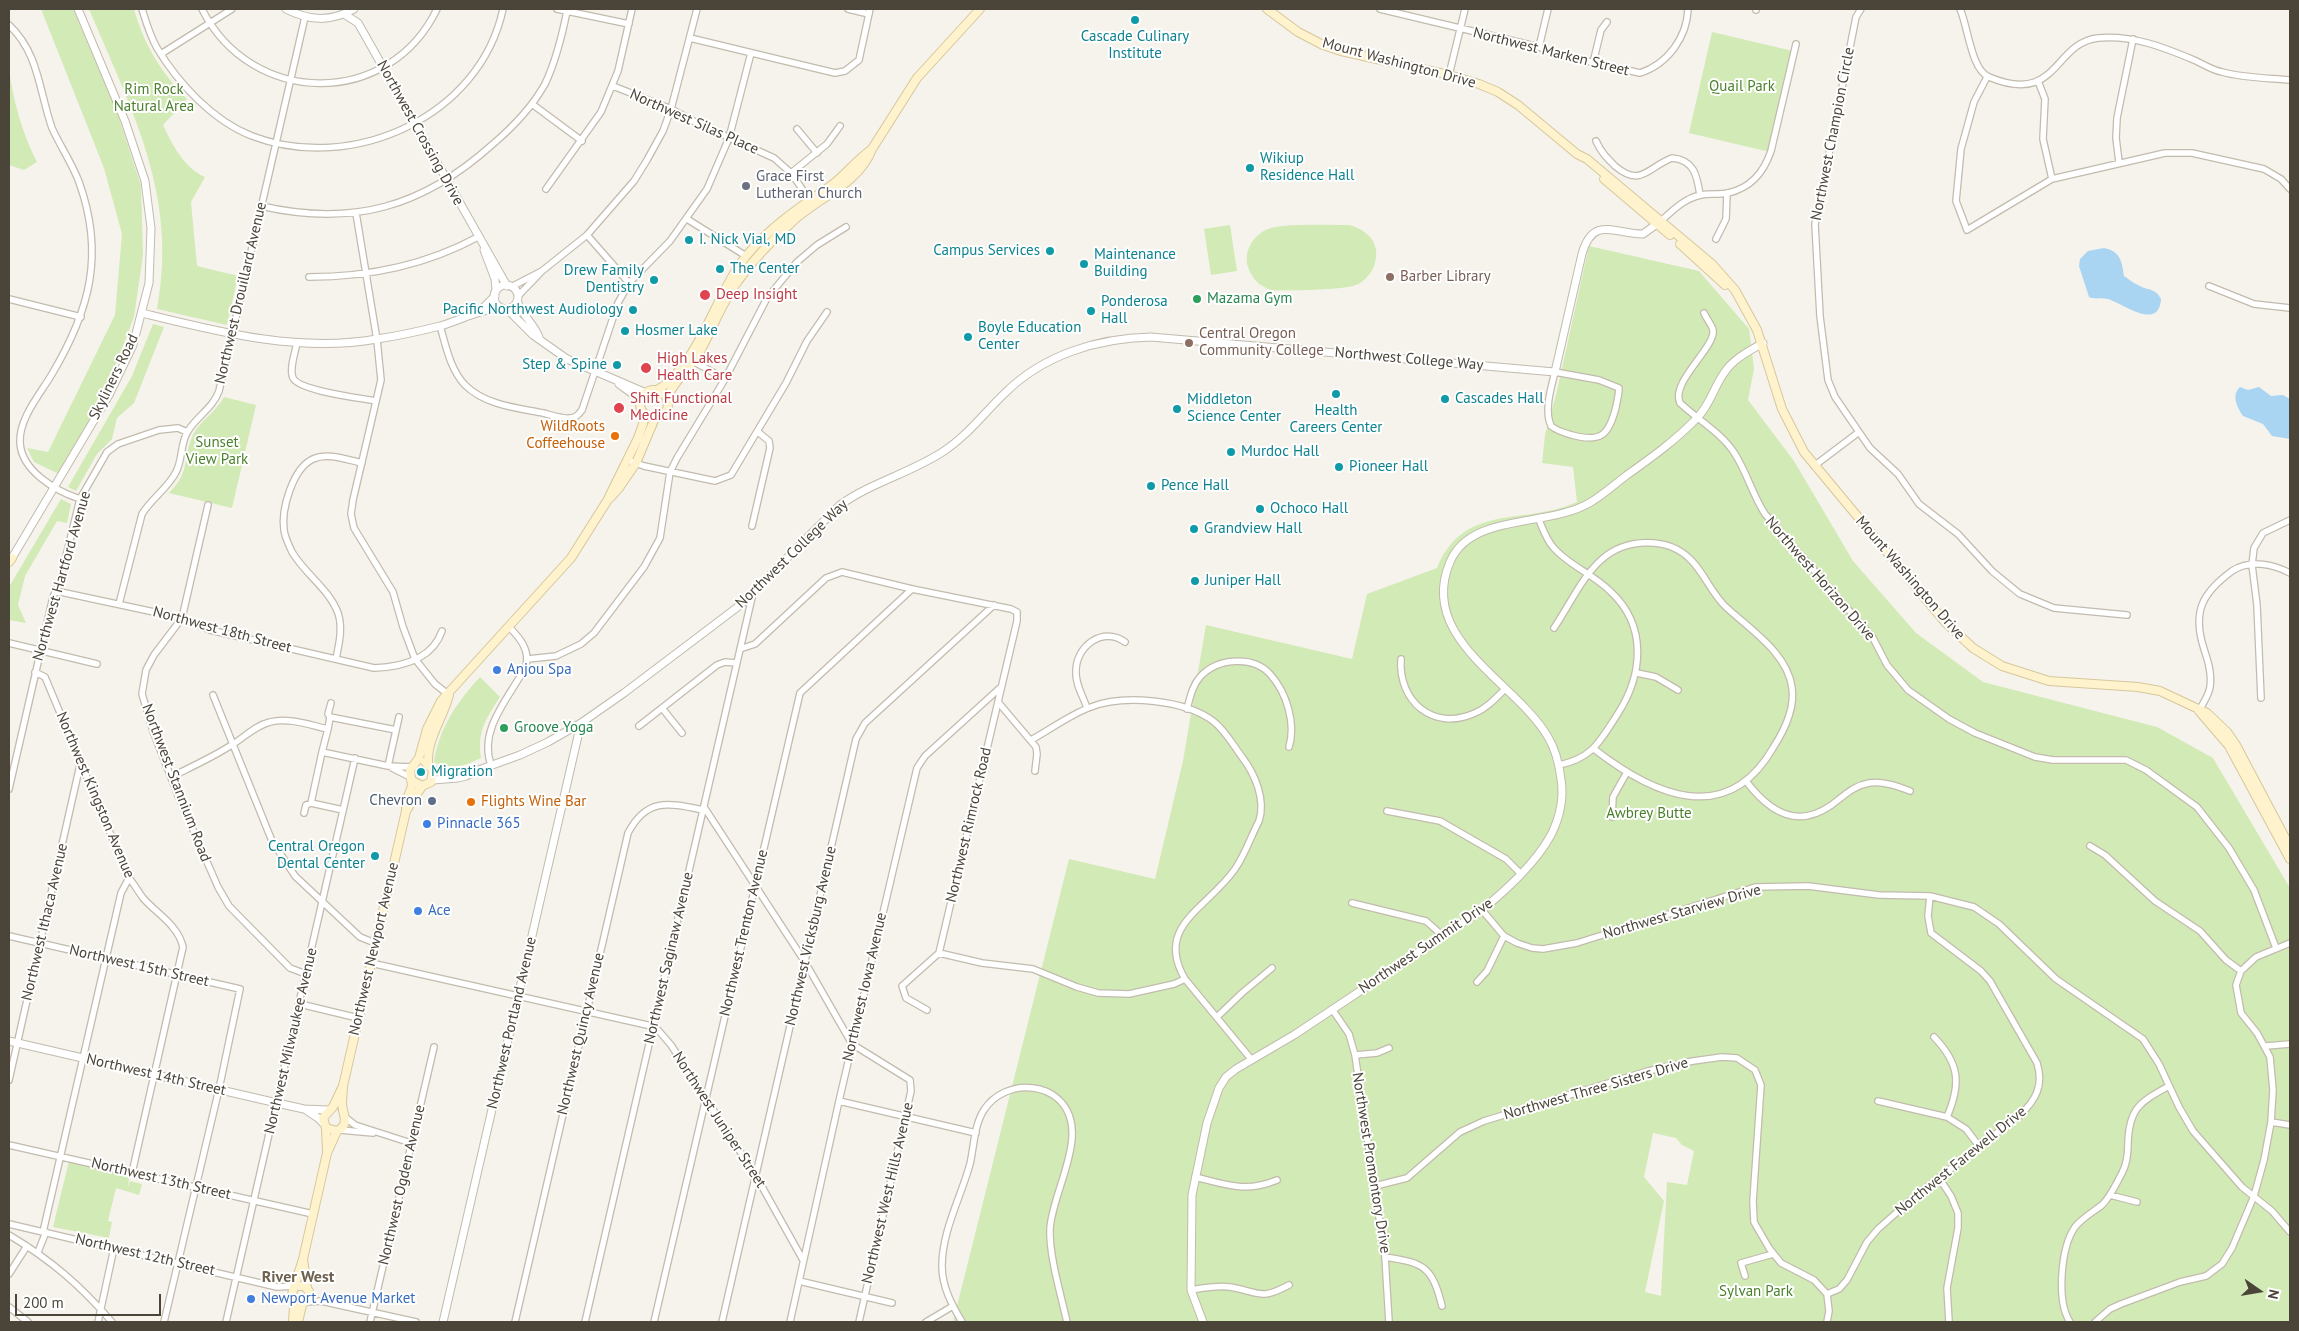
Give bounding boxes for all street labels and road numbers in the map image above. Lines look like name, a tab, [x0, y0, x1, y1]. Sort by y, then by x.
street label: Northwest Marken Street	[1471, 24, 1631, 80]
street label: Mount Washington Drive	[1320, 34, 1478, 92]
street label: Northwest Champion Circle	[1807, 46, 1859, 222]
street label: Northwest Crossing Drive	[373, 57, 467, 209]
street label: Northwest Silas Place	[627, 85, 761, 159]
street label: Northwest Drouillard Avenue	[211, 200, 271, 386]
street label: Skyliners Road	[85, 331, 143, 423]
street label: Northwest College Way	[1334, 344, 1484, 374]
street label: Northwest Hartford Avenue	[29, 489, 95, 663]
street label: Northwest College Way	[732, 496, 852, 612]
street label: Mount Washington Drive	[1851, 512, 1969, 644]
street label: Northwest Horizon Drive	[1761, 513, 1879, 645]
street label: Northwest 18th Street	[151, 603, 293, 657]
street label: Northwest Stannium Road	[138, 701, 214, 865]
street label: Northwest Kingston Avenue	[52, 709, 138, 881]
street label: Northwest Rimrock Road	[942, 746, 996, 904]
street label: Northwest Ithaca Avenue	[18, 842, 72, 1002]
street label: Northwest Vicksburg Avenue	[782, 844, 840, 1028]
street label: Northwest Trenton Avenue	[716, 848, 772, 1018]
street label: Northwest Newport Avenue	[345, 861, 403, 1037]
street label: Northwest Saginaw Avenue	[640, 870, 698, 1046]
street label: Northwest Starview Drive	[1601, 881, 1763, 943]
street label: Northwest Summit Drive	[1355, 894, 1497, 998]
street label: Northwest Iowa Avenue	[839, 911, 891, 1063]
street label: Northwest Portland Avenue	[483, 935, 541, 1111]
street label: Northwest 15th Street	[67, 941, 211, 991]
street label: Northwest Milwaukee Avenue	[261, 946, 321, 1136]
street label: Northwest Quincy Avenue	[554, 951, 608, 1117]
street label: Northwest Juniper Street	[668, 1049, 770, 1191]
street label: Northwest 14th Street	[84, 1050, 228, 1100]
street label: Northwest Three Sisters Drive	[1502, 1054, 1690, 1124]
street label: Northwest Promontory Drive	[1348, 1071, 1394, 1255]
street label: Northwest West Hills Avenue	[858, 1101, 918, 1285]
street label: Northwest Ogden Avenue	[375, 1103, 429, 1267]
street label: Northwest Farewell Drive	[1892, 1103, 2030, 1219]
street label: Northwest 13th Street	[89, 1154, 233, 1204]
street label: Northwest 12th Street	[73, 1230, 217, 1280]

